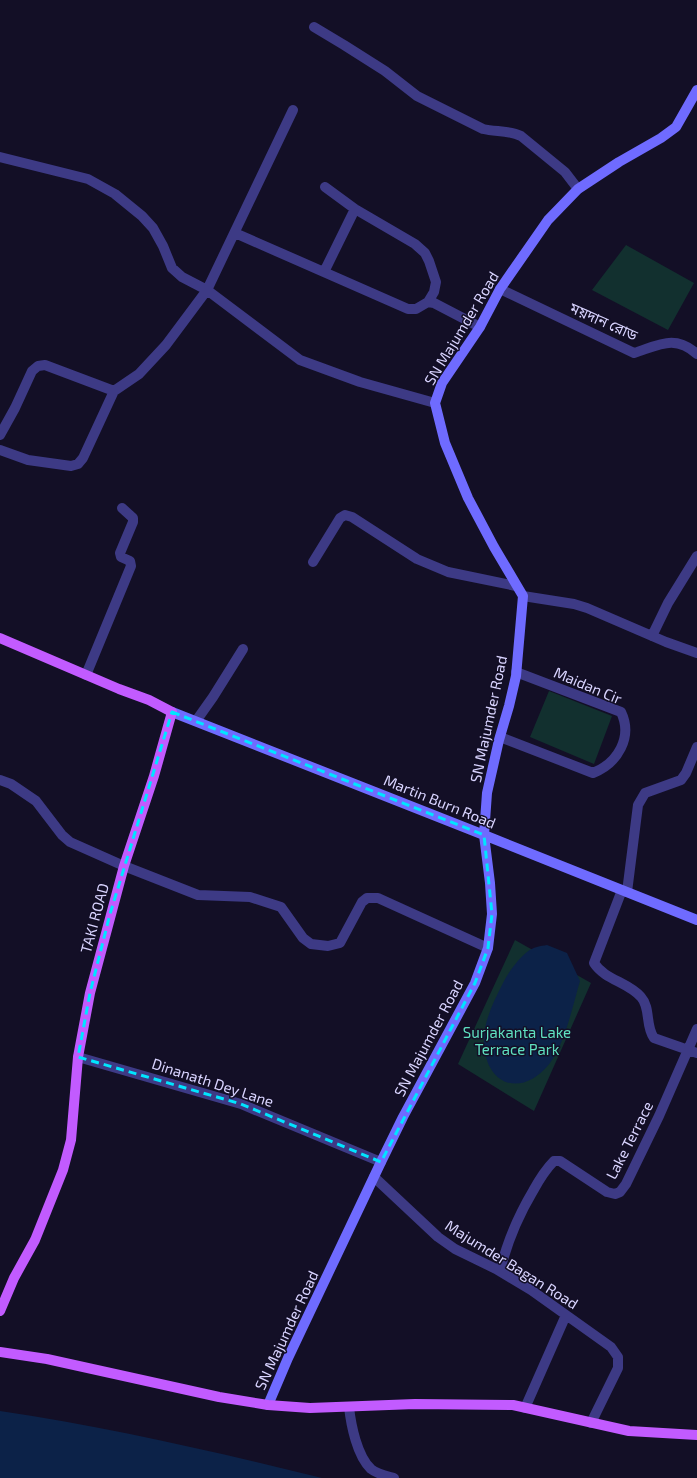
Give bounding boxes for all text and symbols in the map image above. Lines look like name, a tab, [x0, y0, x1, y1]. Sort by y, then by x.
street label: SN Majumder Road	[420, 268, 503, 389]
street label: ময়দান রোড	[566, 298, 641, 344]
street label: SN Majumder Road	[466, 654, 511, 784]
street label: Maidan Cir	[551, 663, 625, 707]
street label: Martin Burn Road	[381, 770, 499, 832]
street label: TAKI ROAD	[76, 881, 112, 955]
street label: SN Majumder Road	[390, 977, 467, 1100]
park label: Surjakanta Lake Terrace Park	[463, 1023, 571, 1058]
street label: Dinanath Dey Lane	[150, 1054, 276, 1110]
street label: Lake Terrace	[602, 1098, 656, 1182]
street label: Majumder Bagan Road	[442, 1216, 582, 1313]
street label: SN Majumder Road	[250, 1268, 322, 1393]

